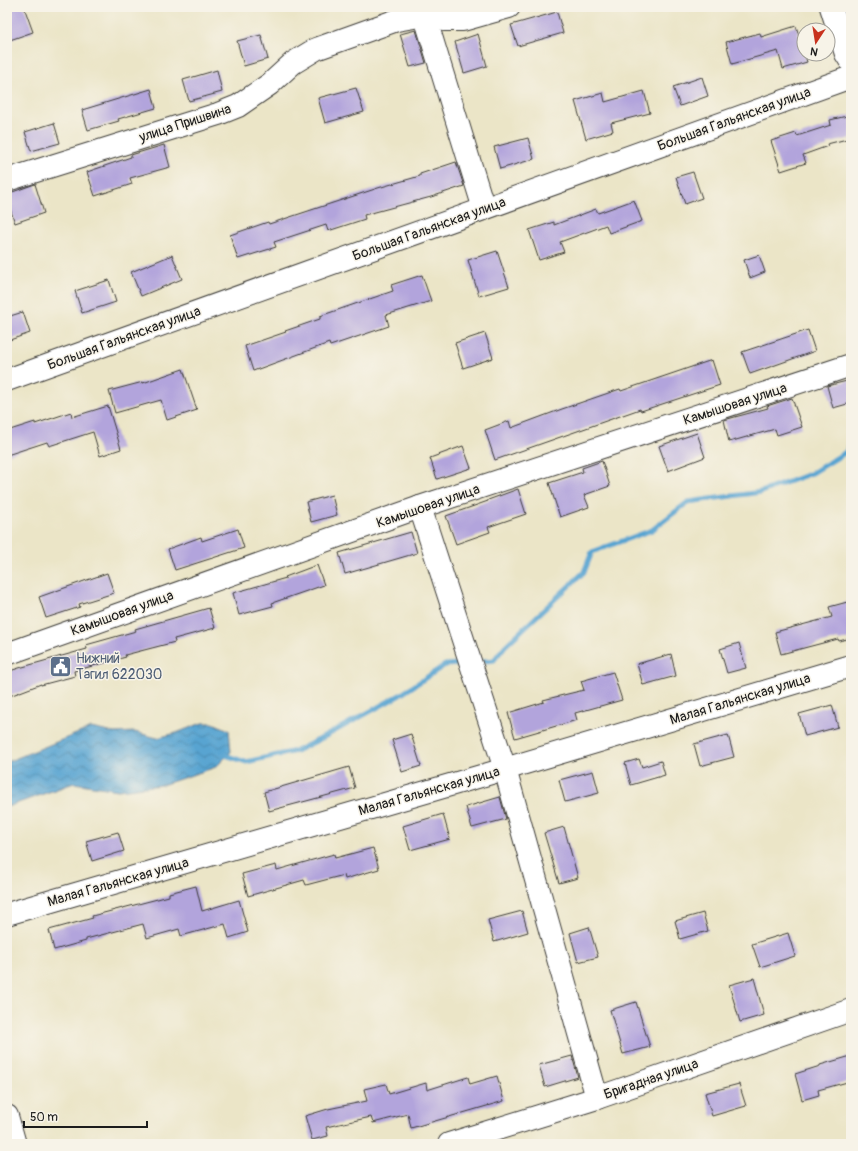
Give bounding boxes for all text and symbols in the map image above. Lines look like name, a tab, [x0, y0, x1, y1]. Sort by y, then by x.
north arrow	[796, 22, 836, 62]
text: N	[808, 44, 819, 58]
street label: Большая Гальянская улица	[655, 83, 813, 155]
street label: улица Пришвина	[136, 100, 233, 146]
street label: Большая Гальянская улица	[350, 193, 508, 265]
street label: Большая Гальянская улица	[45, 302, 203, 374]
street label: Камышовая улица	[681, 379, 789, 429]
street label: Камышовая улица	[374, 480, 482, 532]
street label: Камышовая улица	[68, 587, 176, 639]
place label: Нижний Тагил 622030	[76, 650, 162, 683]
public building icon: Нижний Тагил 622030	[48, 653, 74, 679]
street label: Малая Гальянская улица	[668, 670, 812, 728]
street label: Малая Гальянская улица	[356, 763, 502, 819]
street label: Малая Гальянская улица	[45, 854, 191, 910]
street label: Бригадная улица	[601, 1055, 701, 1103]
scale bar	[24, 1103, 147, 1129]
text: 50 m	[30, 1110, 58, 1125]

